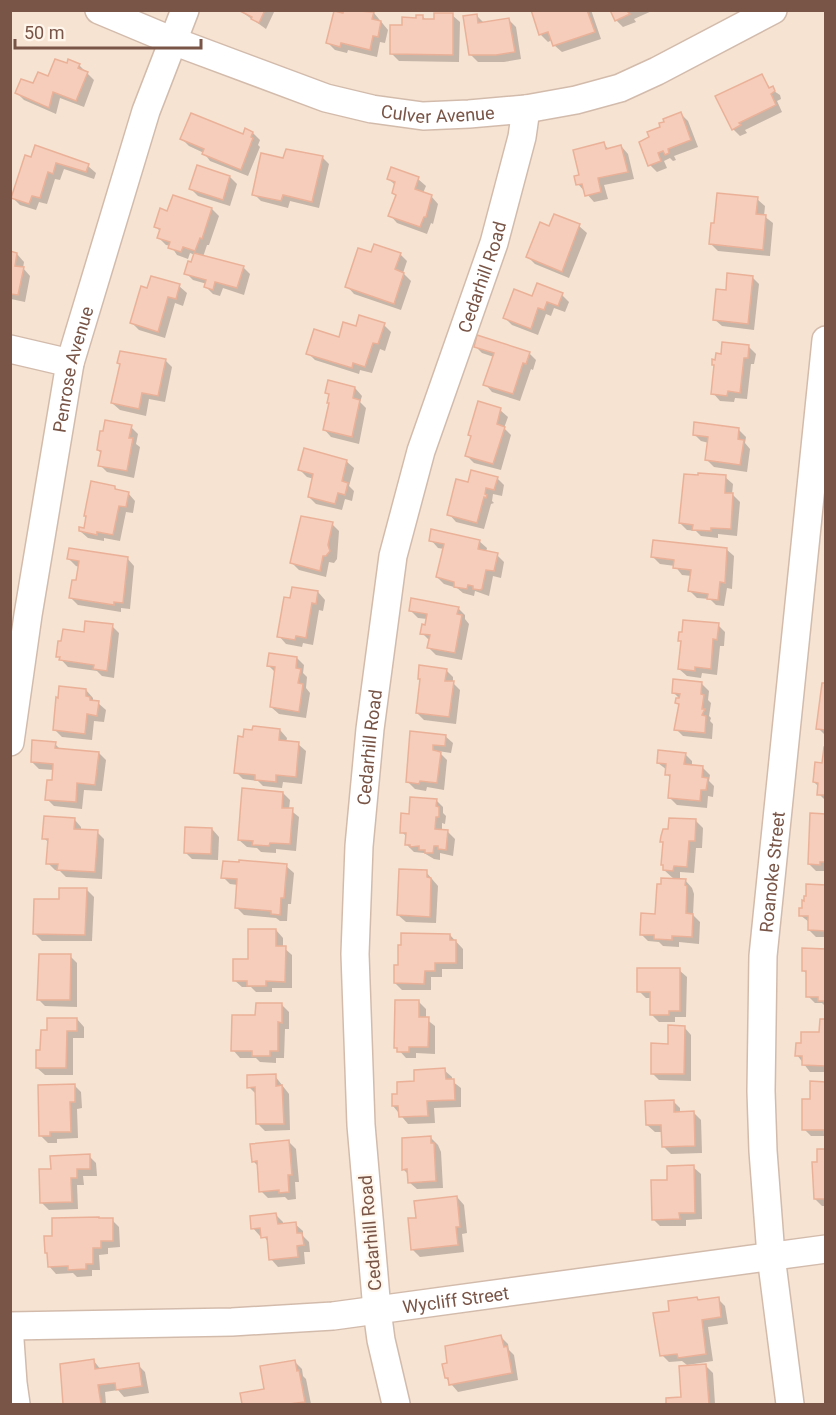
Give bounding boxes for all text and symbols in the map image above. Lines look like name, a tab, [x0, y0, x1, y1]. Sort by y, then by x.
scale bar	[15, 12, 201, 50]
text: 50 m	[24, 22, 64, 43]
street label: Culver Avenue	[380, 100, 495, 127]
street label: Cedarhill Road	[453, 219, 510, 335]
street label: Penrose Avenue	[48, 304, 97, 434]
street label: Cedarhill Road	[352, 688, 386, 806]
street label: Roanoke Street	[755, 810, 788, 934]
street label: Cedarhill Road	[354, 1174, 386, 1292]
street label: Wycliff Street	[401, 1282, 510, 1317]

